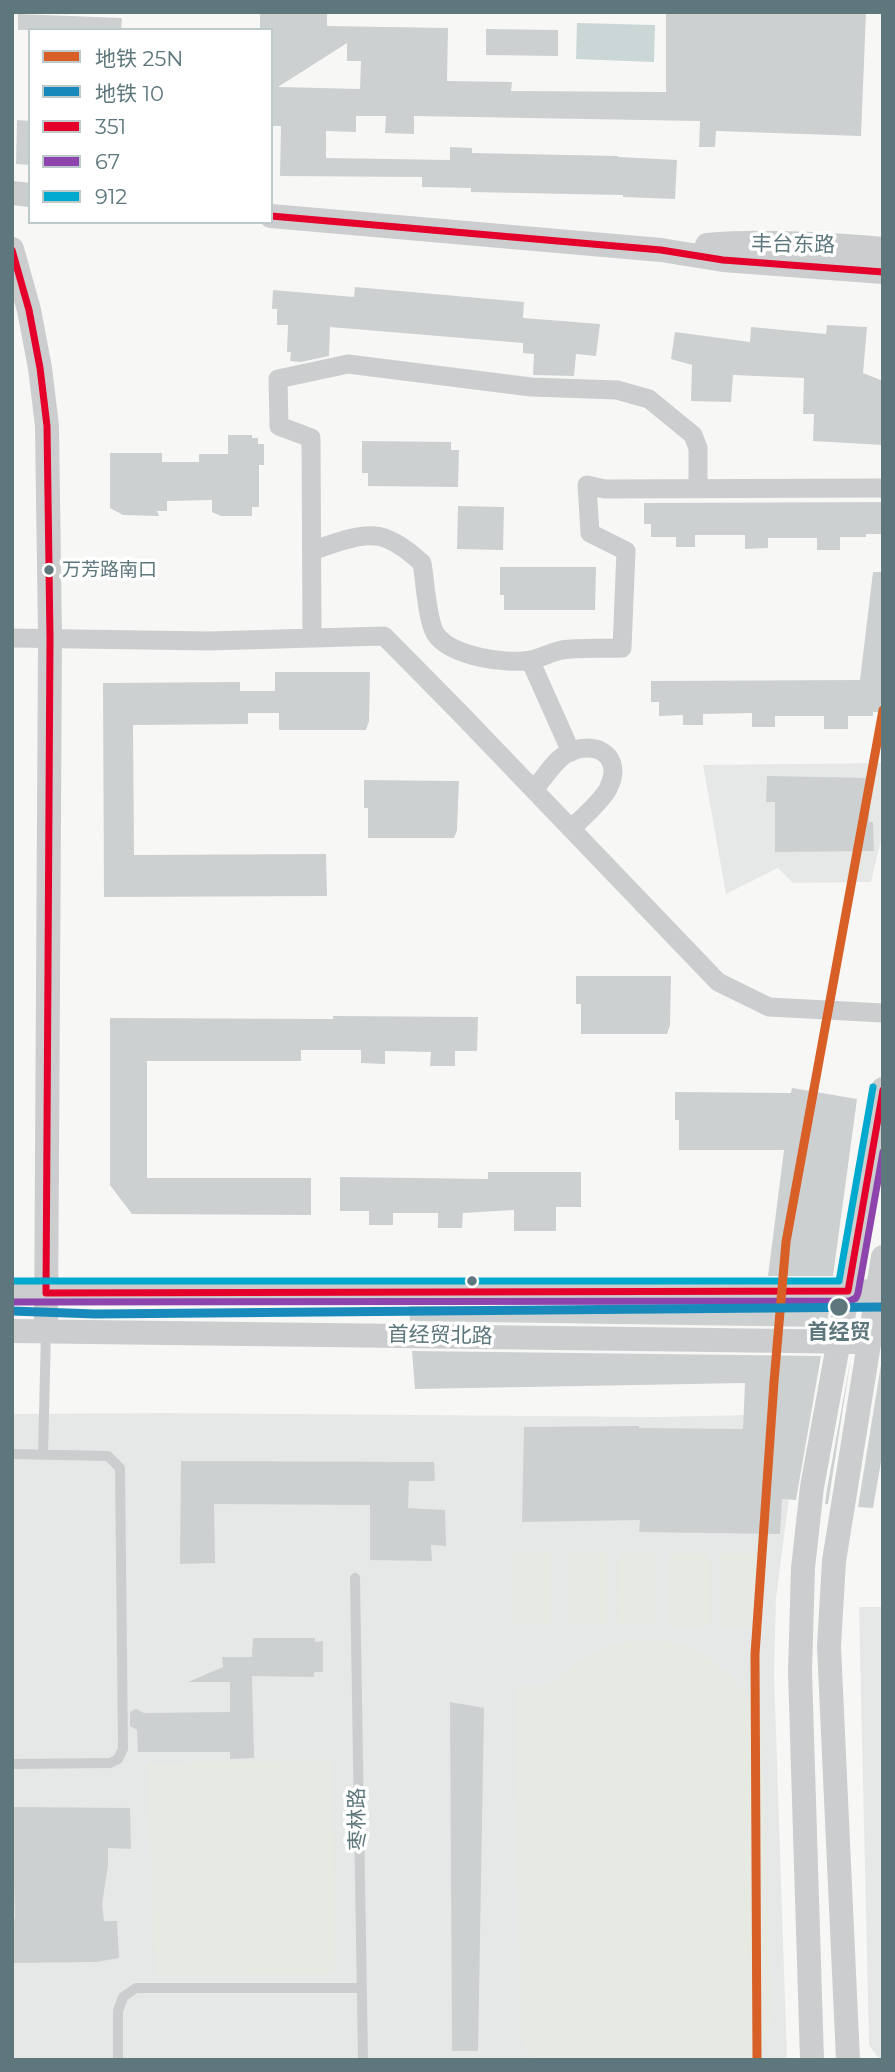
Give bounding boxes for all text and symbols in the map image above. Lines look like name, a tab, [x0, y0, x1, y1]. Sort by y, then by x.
legend	[28, 28, 273, 224]
text: 地铁 25N	[95, 46, 183, 71]
text: 地铁 10	[95, 81, 164, 106]
text: 351	[95, 114, 126, 139]
text: 67	[95, 149, 120, 174]
text: 912	[95, 184, 127, 209]
street label: 丰台东路	[751, 232, 835, 258]
place label: 万芳路南口	[62, 559, 157, 581]
marker: 万芳路南口	[42, 563, 56, 577]
unlabelled marker	[465, 1274, 479, 1288]
marker: 首经贸	[828, 1296, 850, 1318]
place label: 首经贸	[808, 1320, 870, 1346]
street label: 首经贸北路	[387, 1322, 493, 1350]
street label: 枣林路	[345, 1787, 371, 1851]

